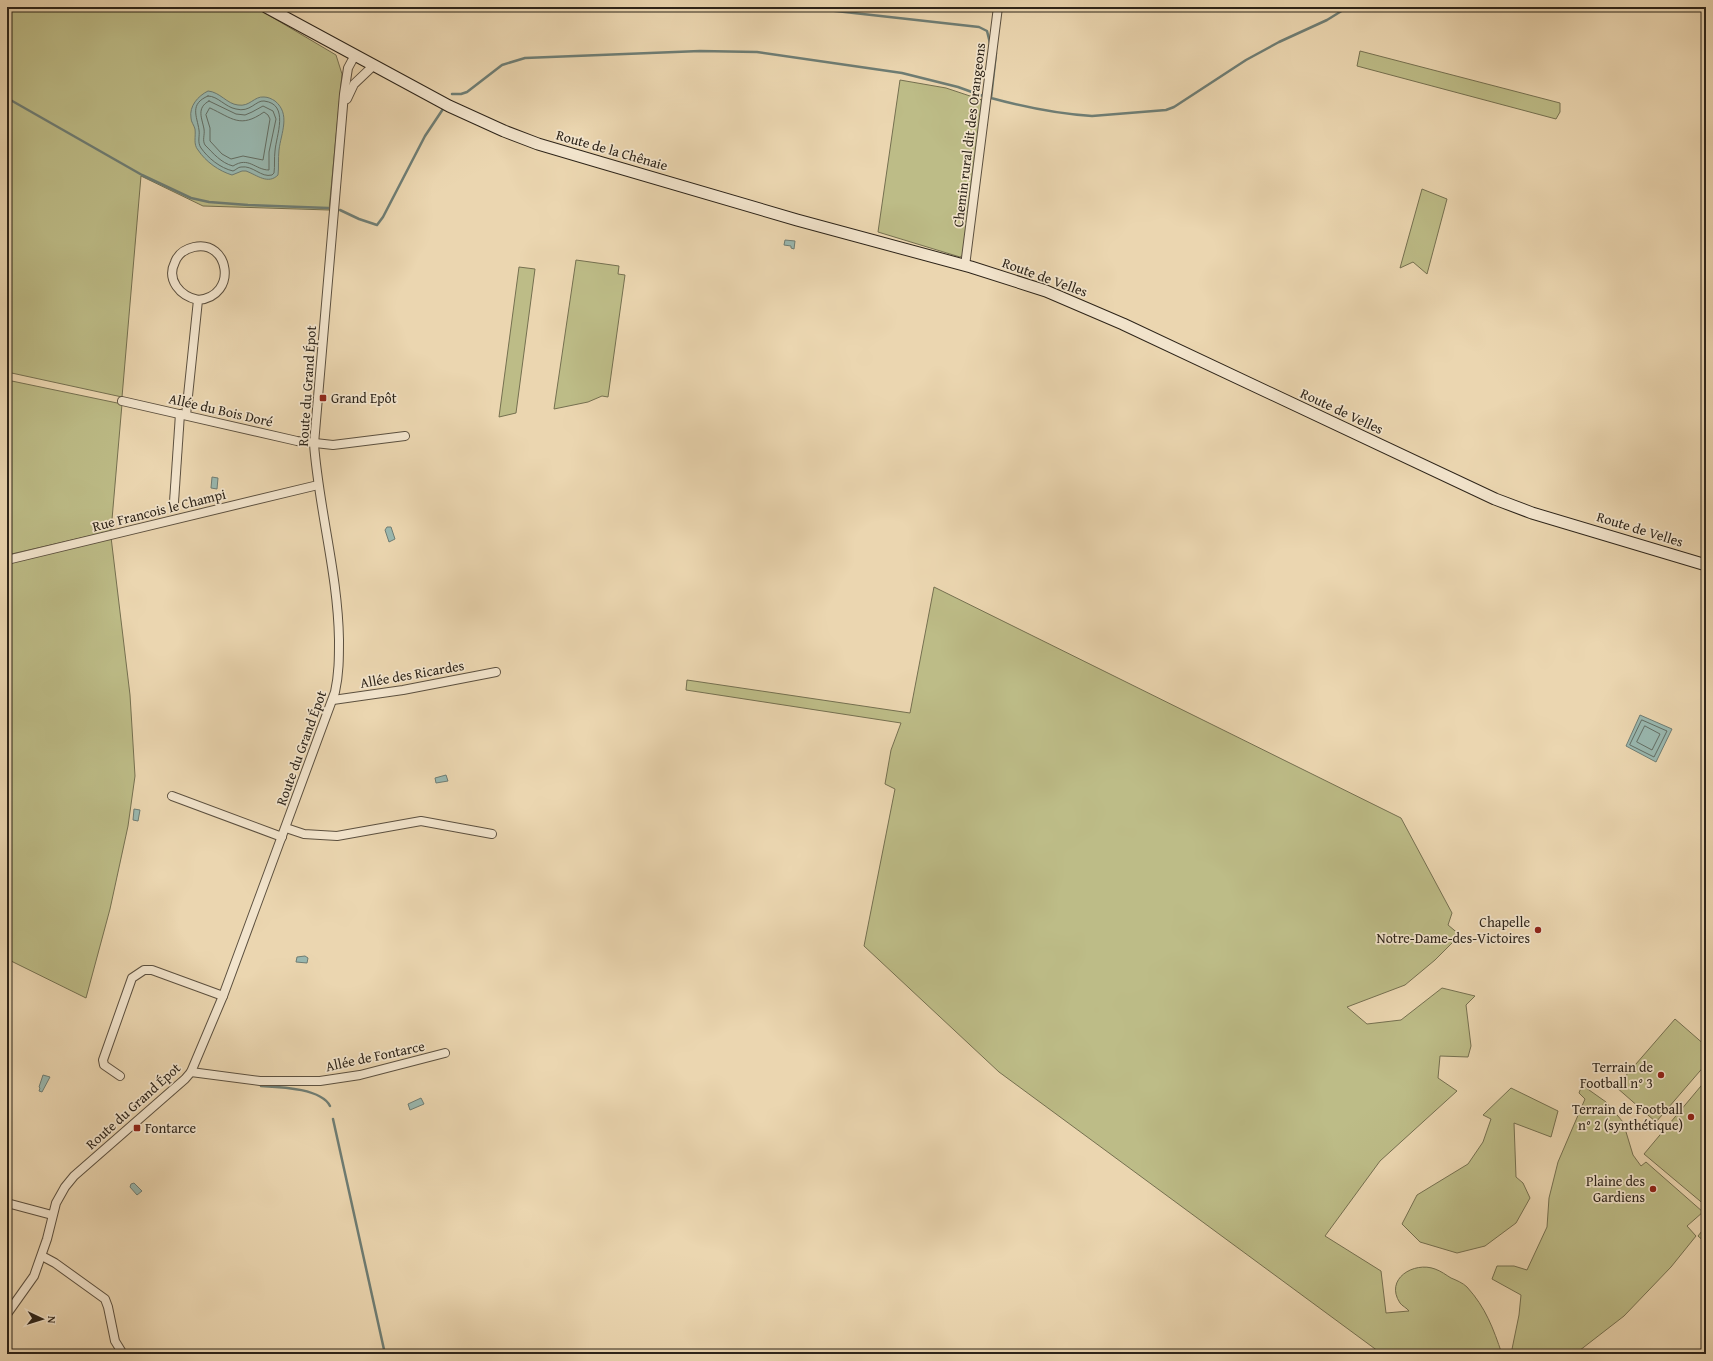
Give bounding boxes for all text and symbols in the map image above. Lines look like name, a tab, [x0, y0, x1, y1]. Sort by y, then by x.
street label: Chemin rural dit des Orangeons	[948, 42, 990, 228]
street label: Route de la Chênaie	[554, 125, 671, 176]
street label: Route de Velles	[1000, 252, 1090, 302]
street label: Route du Grand Épot	[293, 325, 321, 447]
street label: Route de Velles	[1297, 383, 1387, 439]
street label: Allée du Bois Doré	[167, 388, 275, 432]
place label: Grand Epôt	[331, 388, 397, 408]
marker: Grand Epôt	[318, 393, 328, 403]
street label: Rue Francois le Champi	[90, 484, 228, 536]
street label: Route de Velles	[1594, 506, 1686, 552]
street label: Allée des Ricardes	[358, 655, 466, 693]
street label: Route du Grand Épot	[271, 688, 331, 808]
place label: Chapelle Notre-Dame-des-Victoires	[1376, 912, 1530, 948]
marker: Chapelle Notre-Dame-des-Victoires	[1533, 925, 1543, 935]
street label: Allée de Fontarce	[324, 1036, 427, 1076]
place label: Terrain de Football n° 3	[1580, 1057, 1653, 1093]
street label: Route du Grand Épot	[81, 1058, 185, 1154]
marker: Terrain de Football n° 3	[1656, 1070, 1666, 1080]
place label: Terrain de Football n° 2 (synthétique)	[1572, 1099, 1683, 1135]
marker: Terrain de Football n° 2 (synthétique)	[1686, 1112, 1696, 1122]
place label: Fontarce	[145, 1118, 197, 1138]
marker: Fontarce	[132, 1123, 142, 1133]
place label: Plaine des Gardiens	[1586, 1171, 1645, 1207]
marker: Plaine des Gardiens	[1648, 1184, 1658, 1194]
north arrow	[22, 1299, 62, 1339]
text: N	[44, 1315, 60, 1325]

